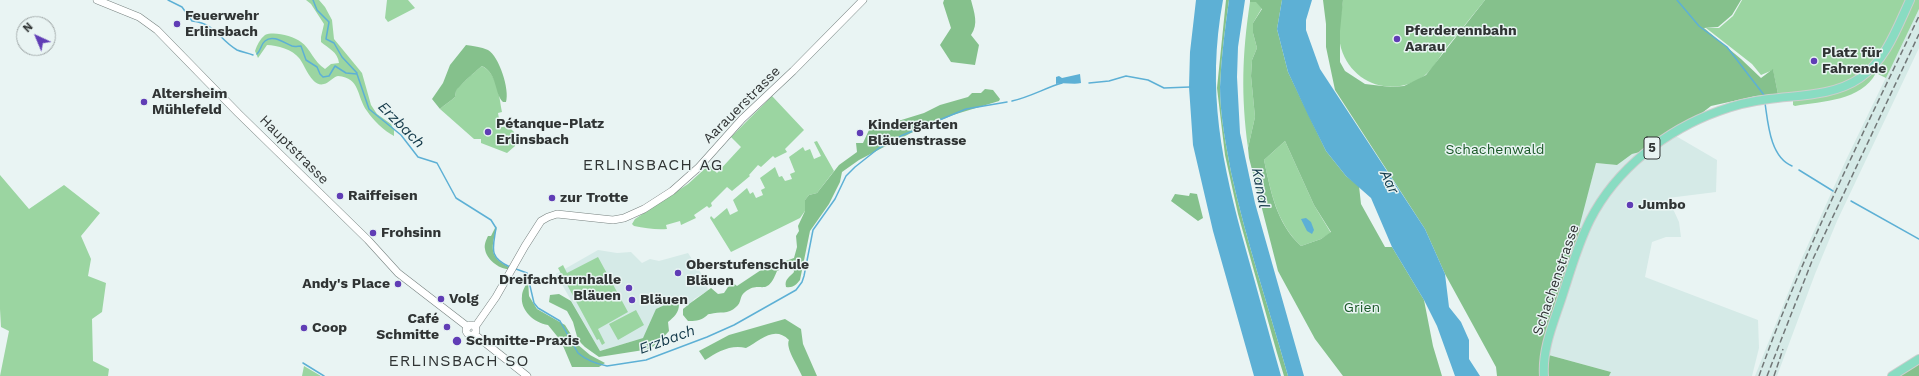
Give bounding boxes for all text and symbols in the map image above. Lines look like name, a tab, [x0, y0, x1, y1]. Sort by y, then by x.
place label: Feuerwehr Erlinsbach	[185, 8, 259, 40]
north arrow	[16, 16, 56, 56]
marker: Feuerwehr Erlinsbach	[172, 19, 182, 29]
text: N	[21, 20, 35, 35]
place label: Pferderennbahn Aarau	[1405, 23, 1517, 56]
marker: Pferderennbahn Aarau	[1392, 34, 1402, 44]
place label: Platz für Fahrende	[1822, 45, 1886, 78]
marker: Platz für Fahrende	[1809, 56, 1819, 66]
street label: Aarauerstrasse	[700, 63, 784, 147]
place label: Altersheim Mühlefeld	[152, 86, 227, 118]
marker: Altersheim Mühlefeld	[139, 97, 149, 107]
water label: Erzbach	[374, 98, 428, 152]
street label: Hauptstrasse	[256, 112, 332, 188]
place label: Pétanque-Platz Erlinsbach	[496, 116, 604, 148]
place label: Kindergarten Bläuenstrasse	[868, 117, 966, 150]
marker: Pétanque-Platz Erlinsbach	[483, 127, 493, 137]
marker: Kindergarten Bläuenstrasse	[855, 128, 865, 138]
road number: 5	[1644, 137, 1660, 159]
park label: Schachenwald	[1445, 142, 1545, 158]
district label: ERLINSBACH AG	[583, 155, 723, 175]
water label: Kanal	[1247, 166, 1273, 210]
water label: Aar	[1376, 167, 1402, 197]
place label: Raiffeisen	[348, 188, 418, 204]
place label: zur Trotte	[560, 190, 628, 206]
marker: Raiffeisen	[335, 191, 345, 201]
marker: zur Trotte	[547, 193, 557, 203]
place label: Jumbo	[1638, 197, 1686, 213]
marker: Jumbo	[1625, 200, 1635, 210]
street label: Schachenstrasse	[1529, 222, 1583, 338]
place label: Frohsinn	[381, 225, 441, 241]
marker: Frohsinn	[368, 228, 378, 238]
place label: Oberstufenschule Bläuen	[686, 257, 809, 290]
marker: Oberstufenschule Bläuen	[673, 268, 683, 278]
place label: Dreifachturnhalle Bläuen	[499, 272, 621, 304]
place label: Andy's Place	[302, 276, 390, 292]
marker: Andy's Place	[393, 279, 403, 289]
marker: Dreifachturnhalle Bläuen	[624, 283, 634, 293]
place label: Volg	[449, 291, 479, 307]
place label: Bläuen	[640, 292, 688, 308]
marker: Volg	[436, 294, 446, 304]
marker: Bläuen	[627, 295, 637, 305]
park label: Grien	[1344, 300, 1380, 316]
place label: Café Schmitte	[376, 311, 439, 344]
place label: Coop	[312, 320, 347, 336]
marker: Café Schmitte	[442, 322, 452, 332]
water label: Erzbach	[636, 322, 698, 358]
marker: Coop	[299, 323, 309, 333]
place label: Schmitte-Praxis	[466, 333, 579, 349]
marker: Schmitte-Praxis	[451, 335, 463, 347]
district label: ERLINSBACH SO	[388, 351, 530, 371]

